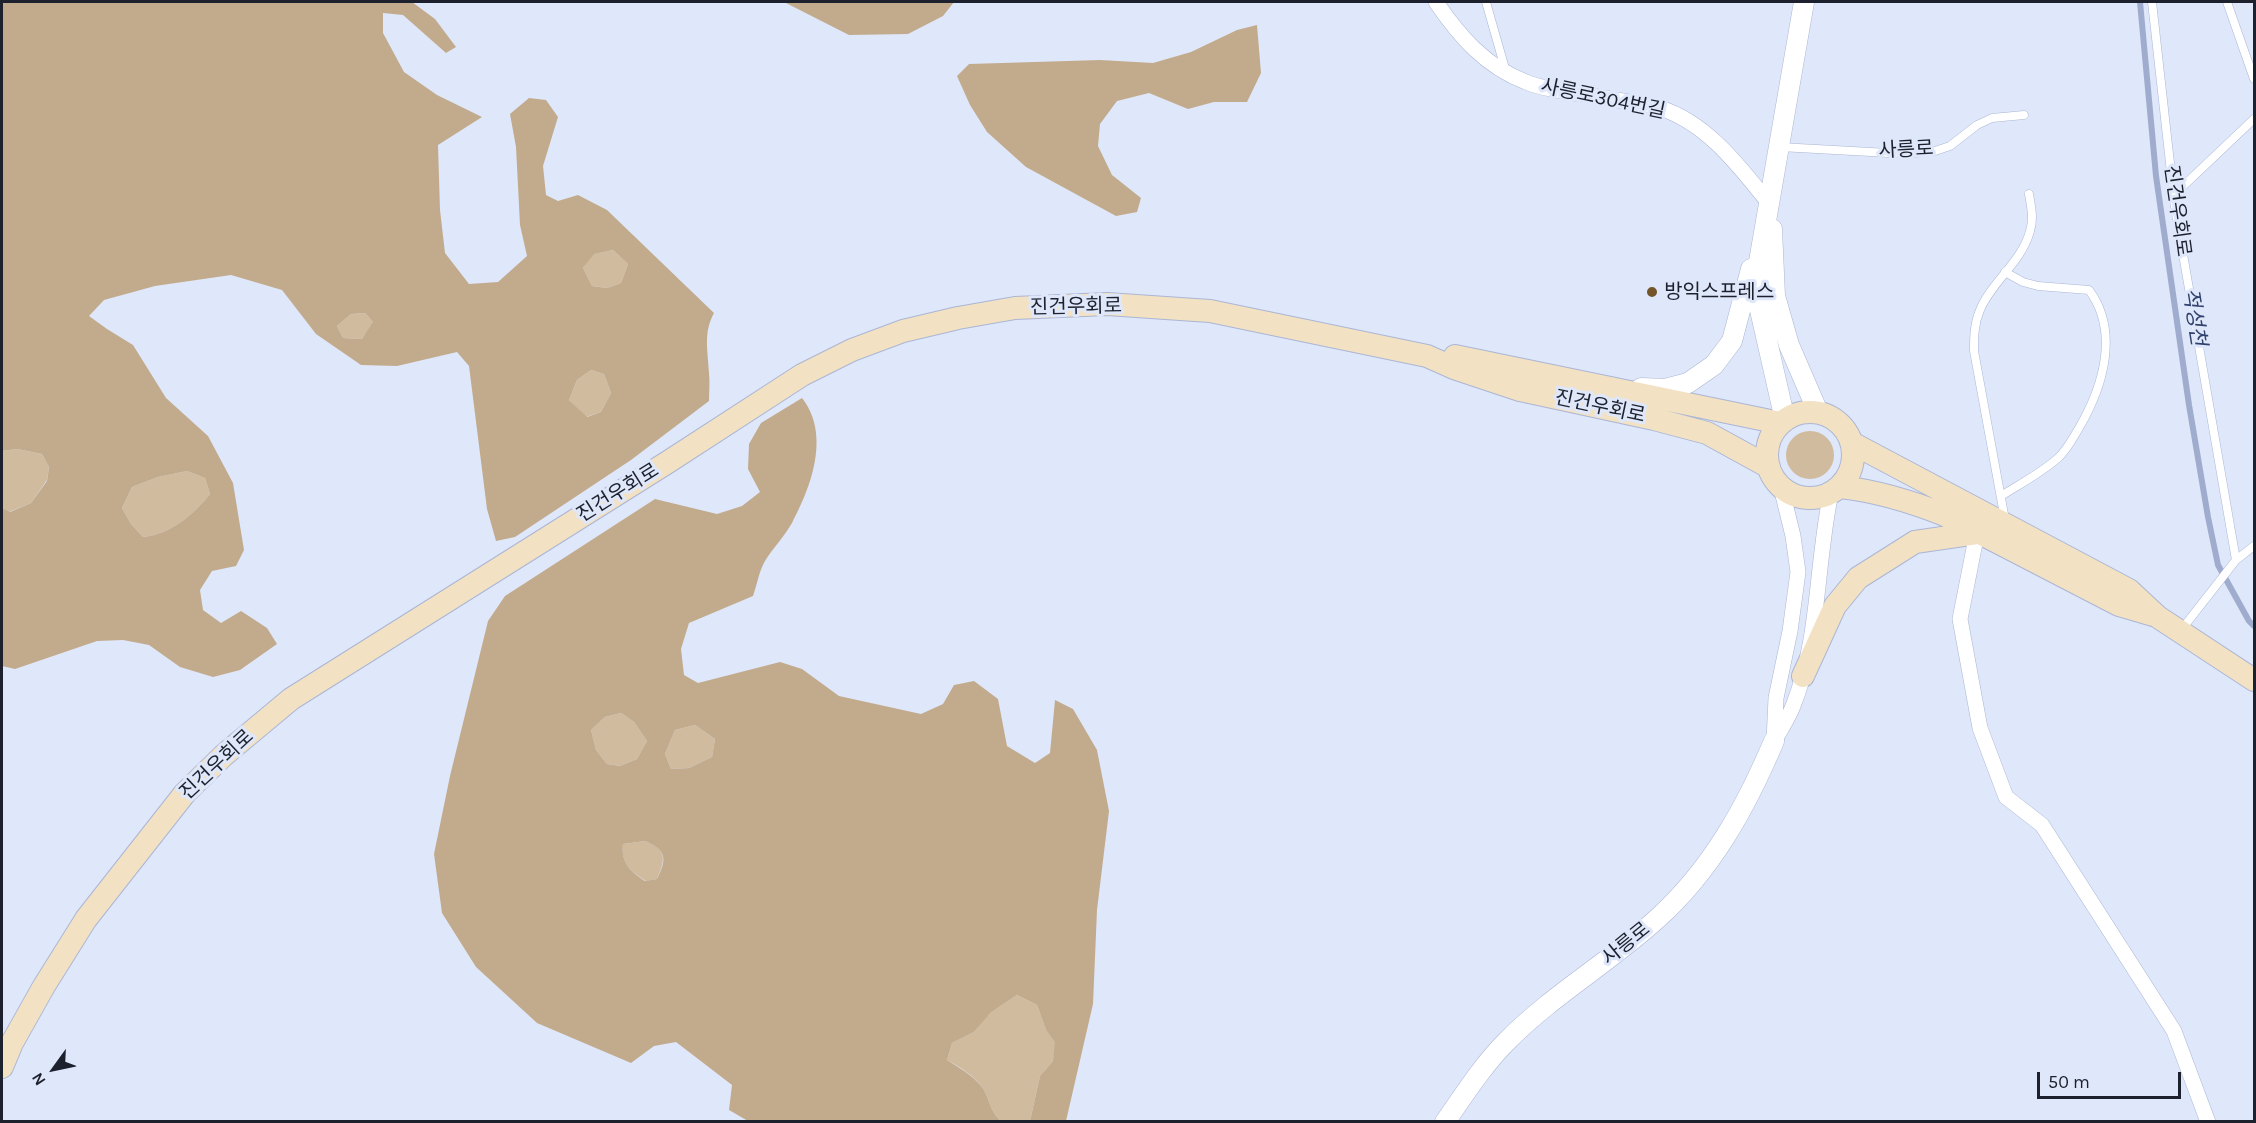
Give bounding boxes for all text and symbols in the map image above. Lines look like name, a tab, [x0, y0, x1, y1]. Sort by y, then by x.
street label: 사릉로304번길	[1538, 74, 1668, 124]
street label: 사릉로	[1878, 137, 1934, 163]
street label: 진건우회로	[2159, 164, 2195, 258]
place label: 방익스프레스	[1664, 280, 1774, 304]
marker: 방익스프레스	[1645, 285, 1659, 299]
water label: 적성천	[2177, 286, 2211, 348]
street label: 진건우회로	[1030, 294, 1122, 320]
street label: 진건우회로	[1553, 386, 1647, 428]
street label: 진건우회로	[573, 458, 663, 528]
street label: 진건우회로	[175, 725, 259, 805]
street label: 사릉로	[1597, 917, 1655, 971]
north arrow	[24, 1039, 84, 1099]
scale bar	[2040, 1060, 2184, 1098]
text: N	[27, 1069, 50, 1089]
text: 50 m	[2048, 1071, 2090, 1093]

